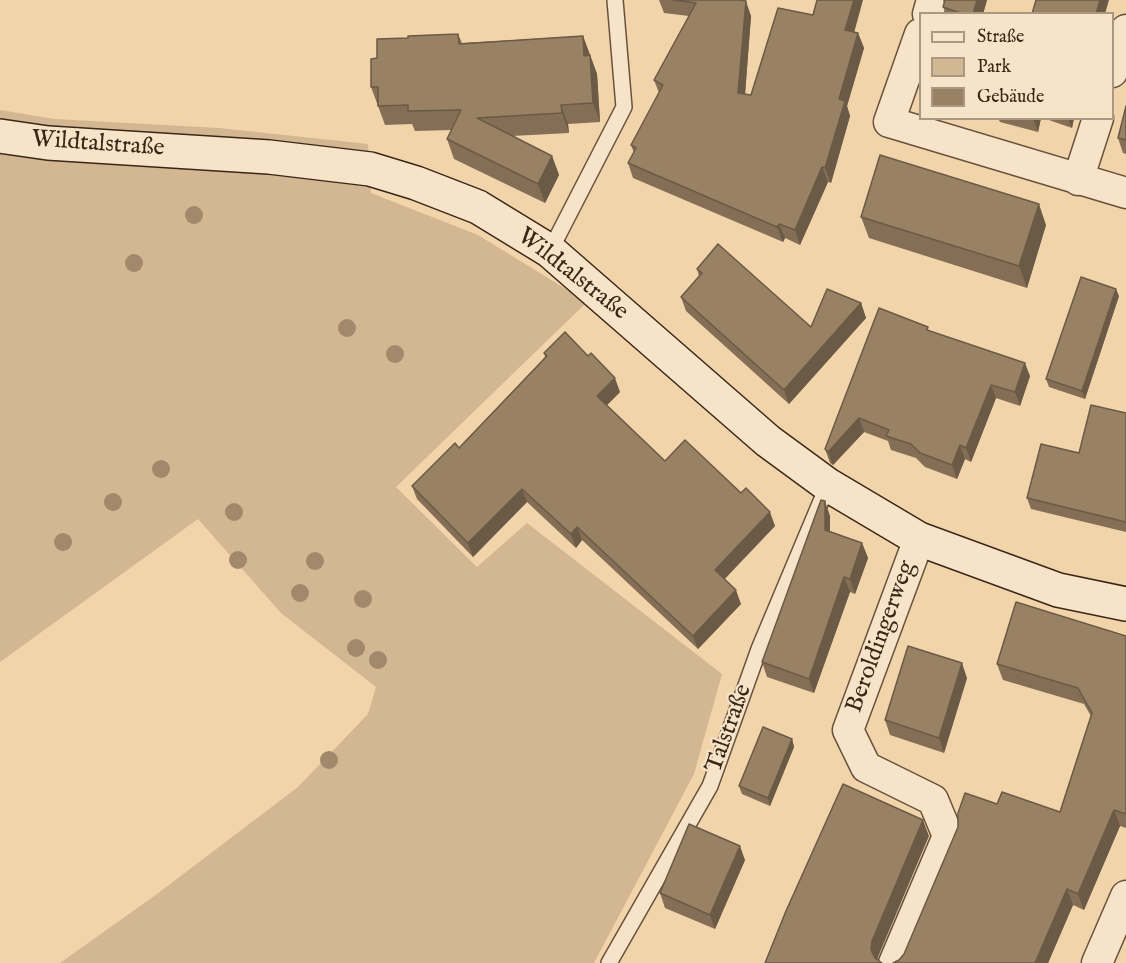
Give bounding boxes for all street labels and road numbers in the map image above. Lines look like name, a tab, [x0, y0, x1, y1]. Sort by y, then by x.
street label: Wildtalstraße	[31, 126, 165, 164]
street label: Wildtalstraße	[511, 223, 633, 327]
street label: Beroldingerweg	[841, 557, 923, 717]
street label: Talstraße	[701, 681, 759, 777]

